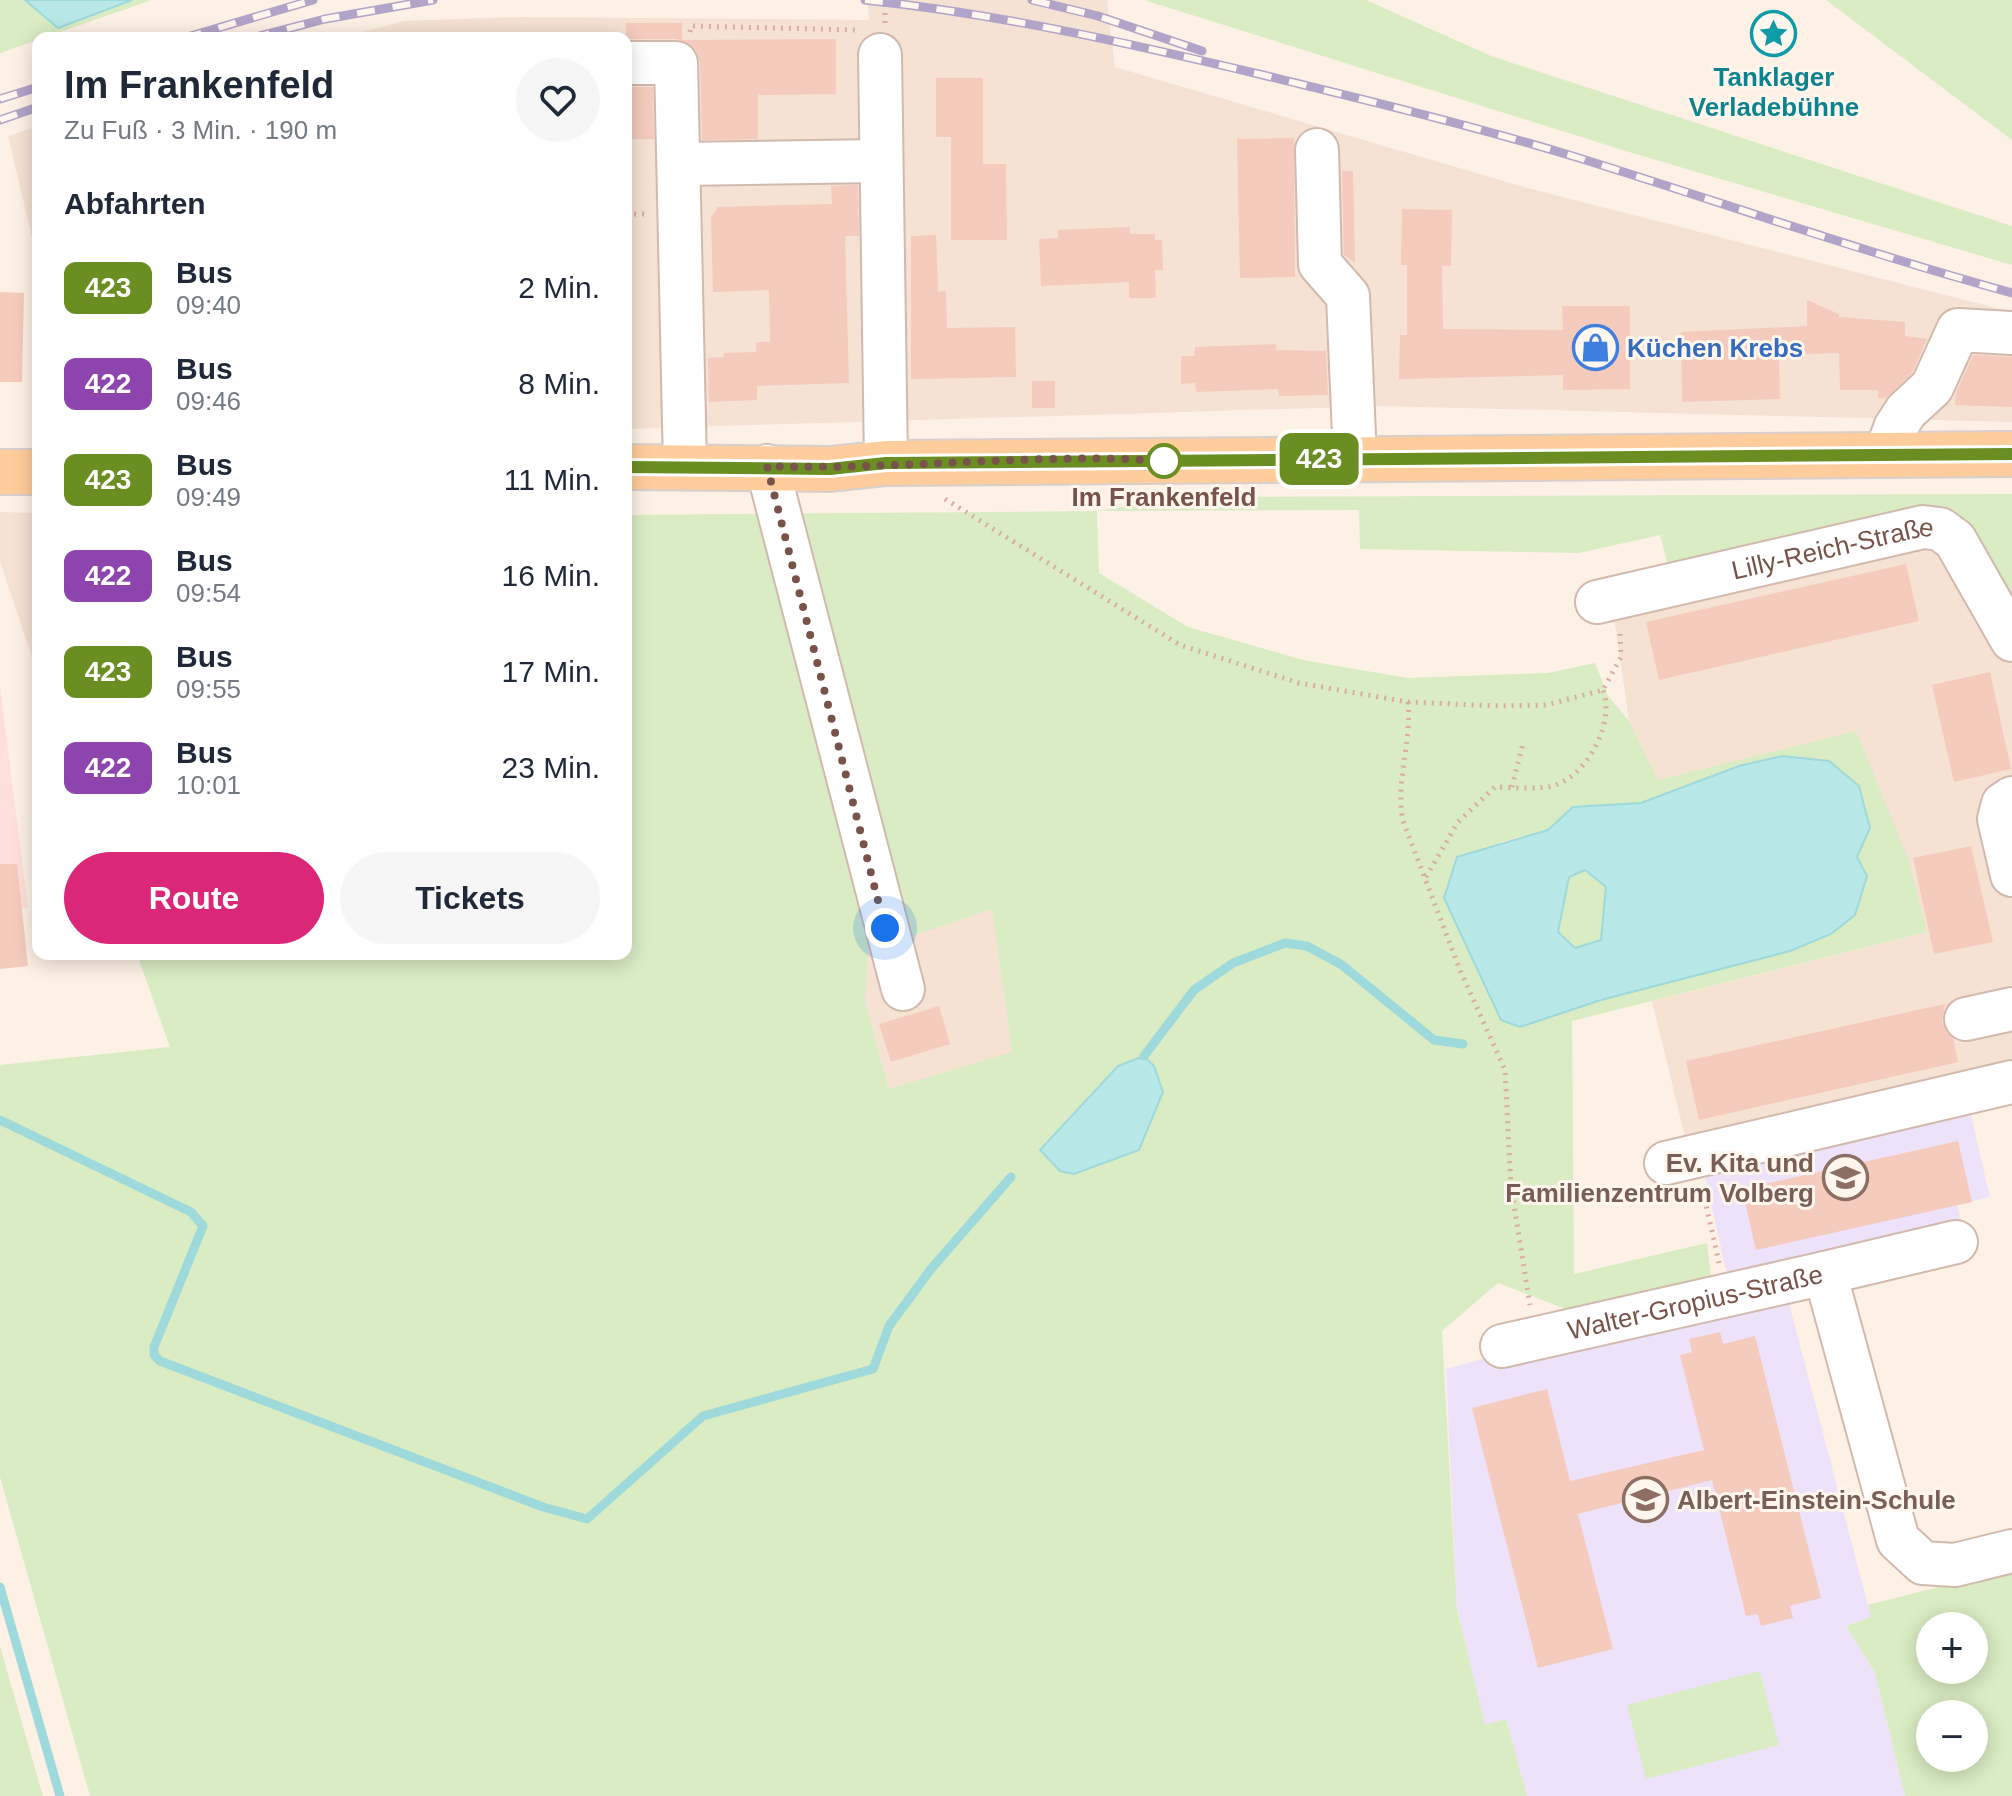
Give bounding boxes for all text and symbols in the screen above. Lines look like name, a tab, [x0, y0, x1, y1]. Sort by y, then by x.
place icon: Tanklager Verladebühne	[1750, 10, 1798, 58]
button: heart	[516, 58, 600, 142]
place label: Tanklager Verladebühne	[1689, 62, 1859, 122]
text: Im Frankenfeld	[64, 64, 334, 106]
text: Zu Fuß · 3 Min. · 190 m	[64, 115, 337, 145]
text: Abfahrten	[64, 187, 206, 220]
text: Bus	[176, 256, 233, 289]
text: 2 Min.	[518, 271, 600, 304]
text: 423	[85, 272, 131, 303]
text: 09:40	[176, 290, 241, 320]
shop icon: Küchen Krebs	[1572, 324, 1620, 372]
place label: Küchen Krebs	[1627, 333, 1803, 363]
text: Bus	[176, 352, 233, 385]
text: 8 Min.	[518, 367, 600, 400]
text: 422	[85, 368, 131, 399]
text: 09:46	[176, 386, 241, 416]
line badge: 423	[1273, 433, 1365, 485]
text: 423	[1296, 443, 1342, 474]
marker: Im Frankenfeld	[1147, 444, 1181, 478]
text: Bus	[176, 448, 233, 481]
text: 11 Min.	[504, 463, 600, 496]
text: 423	[85, 464, 131, 495]
text: 09:49	[176, 482, 241, 512]
place label: Im Frankenfeld	[1072, 482, 1256, 512]
street label: Lilly-Reich-Straße	[1729, 512, 1936, 586]
text: Bus	[176, 544, 233, 577]
text: 16 Min.	[502, 559, 600, 592]
text: 422	[85, 560, 131, 591]
text: 09:54	[176, 578, 241, 608]
text: Bus	[176, 640, 233, 673]
text: 17 Min.	[502, 655, 600, 688]
text: 423	[85, 656, 131, 687]
text: 09:55	[176, 674, 241, 704]
text: Bus	[176, 736, 233, 769]
text: 23 Min.	[502, 751, 600, 784]
text: 422	[85, 752, 131, 783]
text: 10:01	[176, 770, 241, 800]
button: Route	[64, 852, 324, 944]
button: Tickets	[340, 852, 600, 944]
your location	[865, 908, 905, 948]
place label: Ev. Kita und Familienzentrum Volberg	[1505, 1148, 1814, 1208]
school or university icon: Ev. Kita und Familienzentrum Volberg	[1821, 1154, 1869, 1202]
street label: Walter-Gropius-Straße	[1565, 1259, 1826, 1346]
school or university icon: Albert-Einstein-Schule	[1622, 1476, 1670, 1524]
place label: Albert-Einstein-Schule	[1677, 1485, 1956, 1515]
map controls	[1916, 1612, 1988, 1772]
button: +	[1916, 1612, 1988, 1684]
button: −	[1916, 1700, 1988, 1772]

